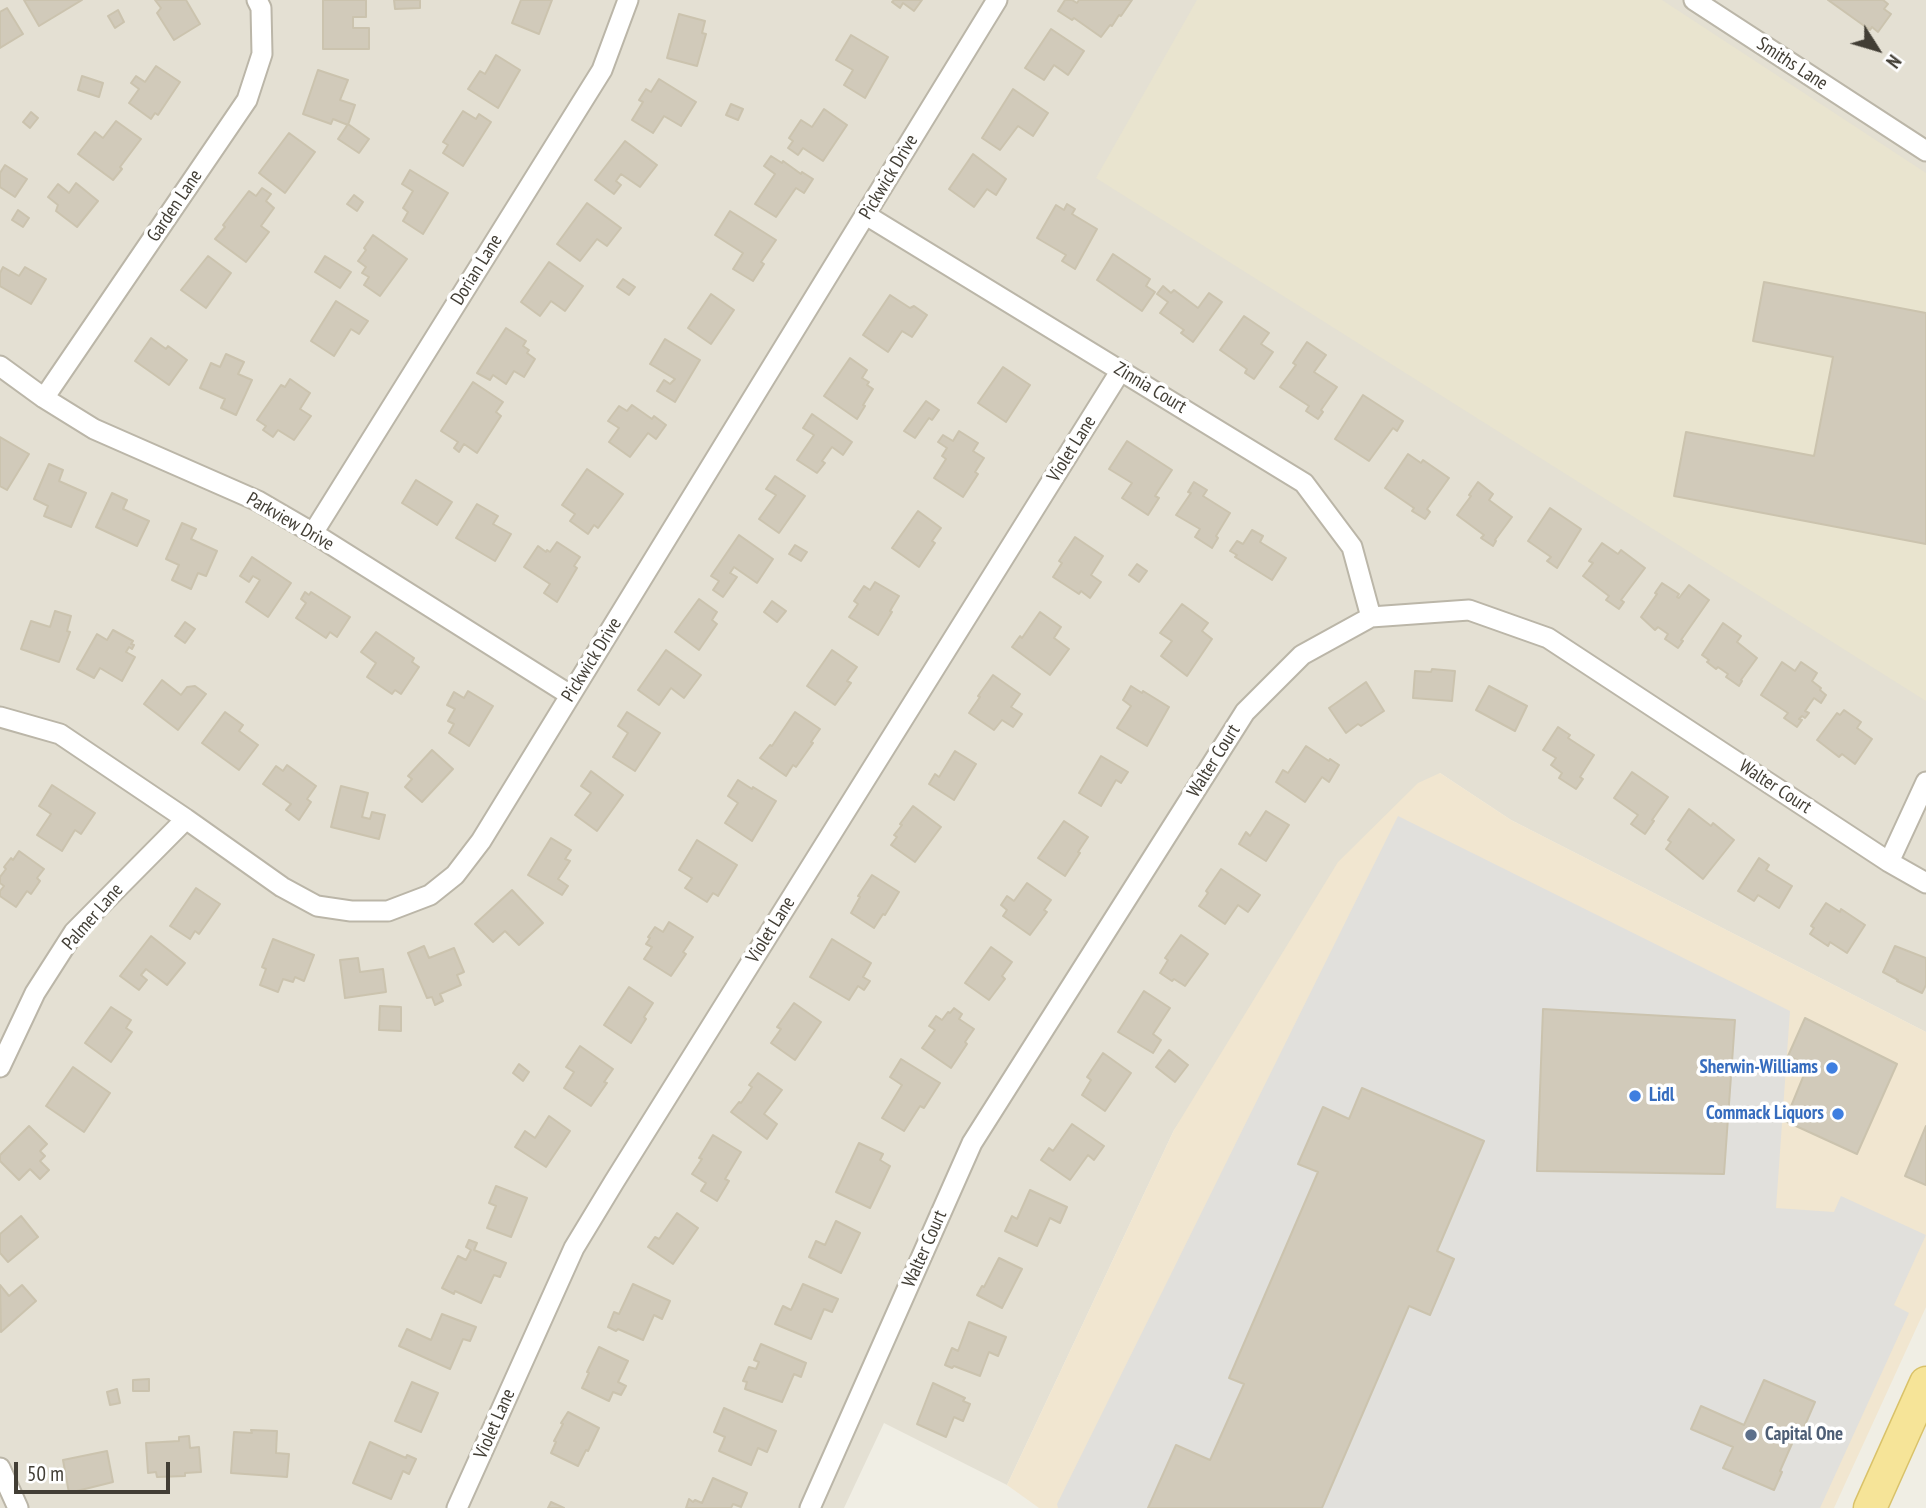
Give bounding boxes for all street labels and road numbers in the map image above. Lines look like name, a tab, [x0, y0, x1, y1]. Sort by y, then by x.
street label: Smiths Lane	[1752, 33, 1832, 95]
street label: Pickwick Drive	[855, 130, 923, 224]
street label: Garden Lane	[143, 166, 207, 246]
street label: Dorian Lane	[446, 231, 508, 309]
street label: Zinnia Court	[1110, 358, 1190, 418]
street label: Violet Lane	[1043, 412, 1101, 486]
street label: Parkview Drive	[242, 488, 338, 556]
street label: Pickwick Drive	[557, 614, 627, 706]
street label: Walter Court	[1183, 720, 1245, 802]
street label: Walter Court	[1734, 755, 1816, 819]
street label: Palmer Lane	[58, 879, 128, 955]
street label: Violet Lane	[742, 893, 800, 967]
street label: Walter Court	[898, 1207, 952, 1291]
street label: Violet Lane	[470, 1386, 520, 1462]

